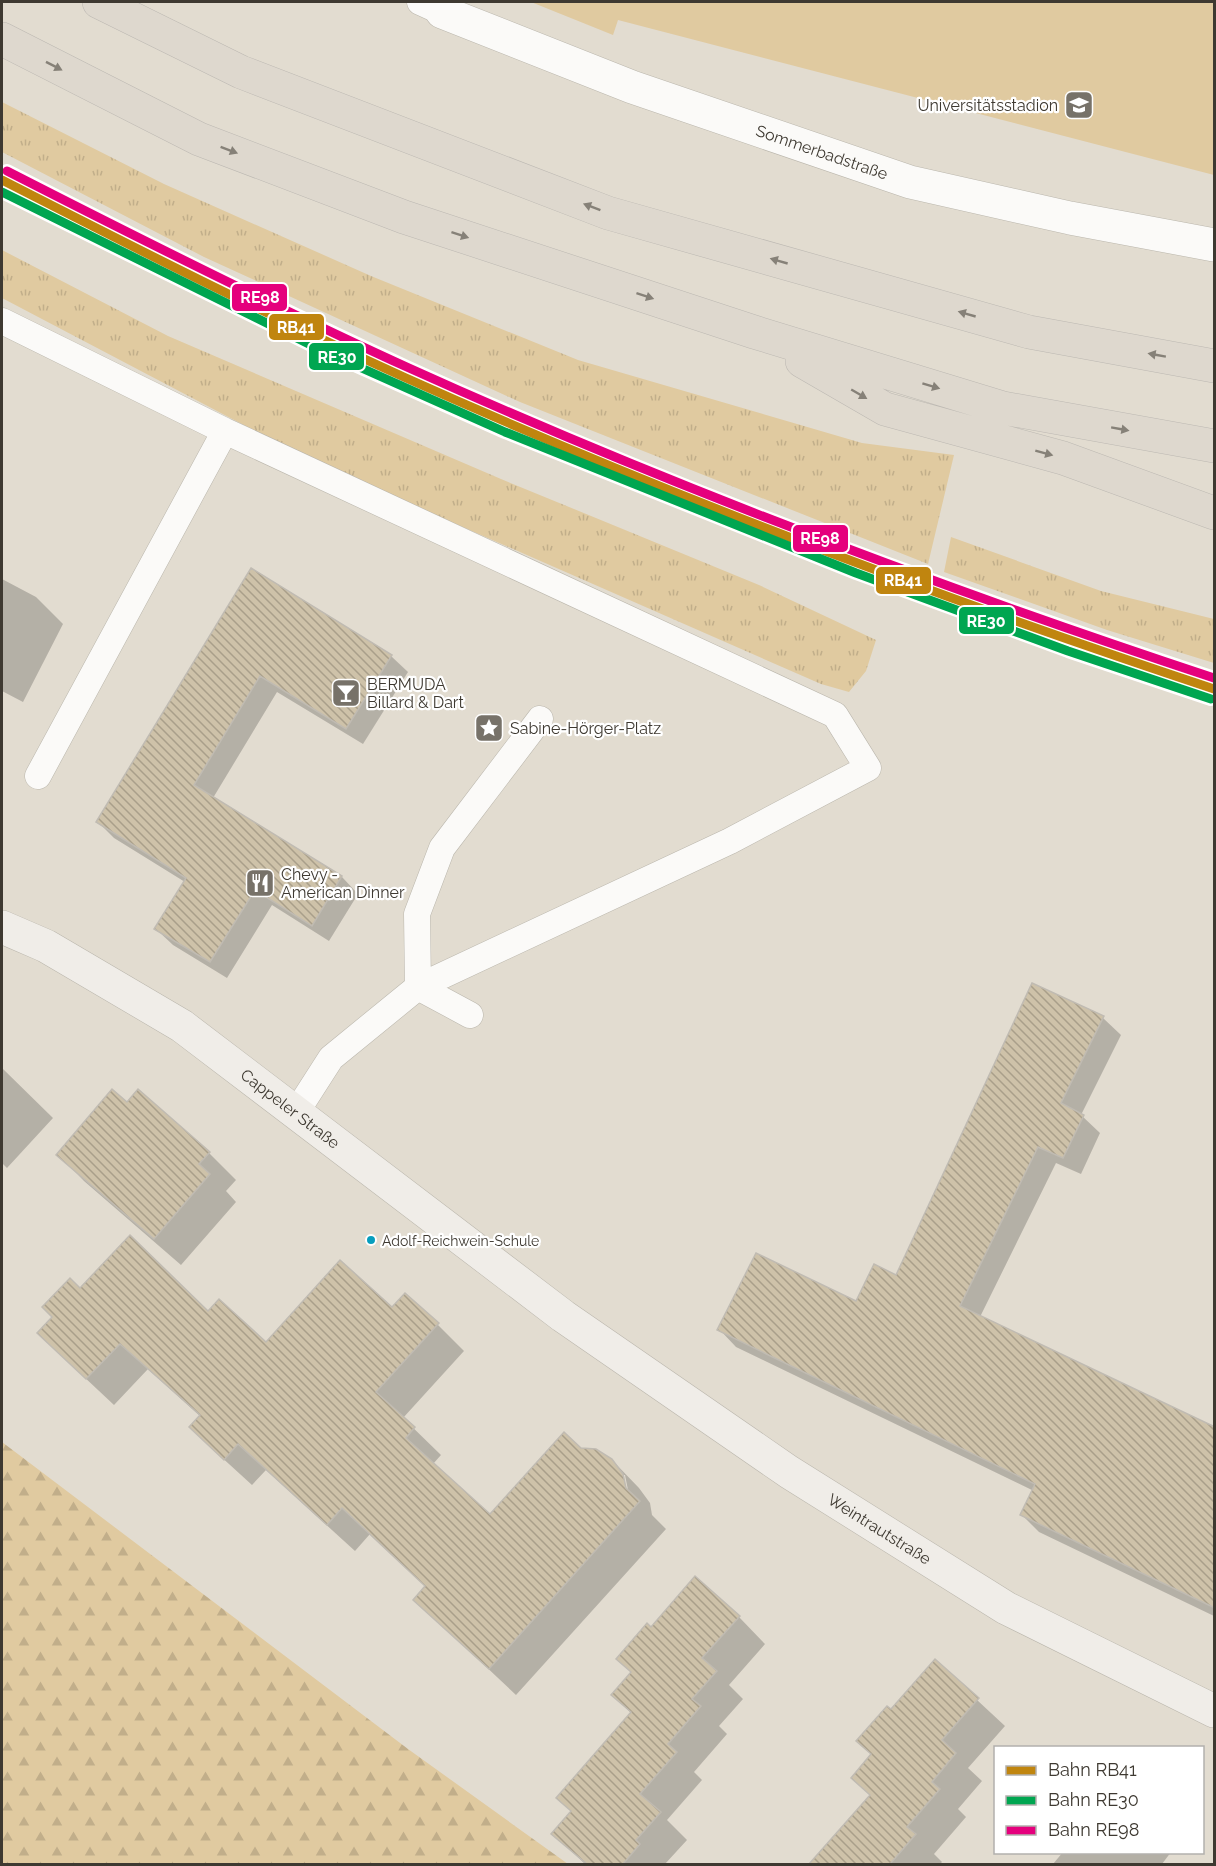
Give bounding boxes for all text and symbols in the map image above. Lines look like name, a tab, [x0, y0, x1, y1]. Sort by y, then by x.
one-way arrow	[45, 61, 62, 70]
school or university icon: Universitätsstadion	[1063, 89, 1095, 121]
place label: Universitätsstadion	[918, 96, 1058, 115]
street label: Sommerbadstraße	[753, 121, 890, 184]
one-way arrow	[221, 145, 239, 155]
one-way arrow	[583, 201, 601, 211]
one-way arrow	[451, 231, 469, 240]
one-way arrow	[770, 256, 788, 265]
line badge: RE98	[231, 283, 288, 312]
text: RE98	[240, 288, 280, 307]
one-way arrow	[636, 292, 654, 302]
one-way arrow	[957, 309, 975, 318]
line badge: RB41	[268, 313, 325, 341]
text: RB41	[277, 318, 315, 337]
line badge: RE30	[308, 342, 365, 371]
text: RE30	[317, 348, 357, 367]
one-way arrow	[1147, 350, 1166, 359]
one-way arrow	[922, 382, 940, 391]
one-way arrow	[851, 388, 867, 399]
one-way arrow	[1111, 425, 1130, 434]
one-way arrow	[1035, 449, 1053, 458]
line badge: RE98	[792, 524, 849, 553]
text: RE98	[800, 529, 840, 548]
line badge: RB41	[875, 566, 932, 595]
text: RB41	[884, 571, 922, 590]
line badge: RE30	[958, 606, 1015, 635]
text: RE30	[966, 612, 1006, 631]
place label: BERMUDA Billard & Dart	[367, 675, 464, 712]
bar icon: BERMUDA Billard & Dart	[330, 677, 362, 709]
place icon: Sabine-Hörger-Platz	[473, 712, 505, 744]
place label: Sabine-Hörger-Platz	[510, 719, 661, 738]
place label: Chevy - American Dinner	[281, 865, 405, 902]
restaurant icon: Chevy - American Dinner	[244, 867, 276, 899]
street label: Cappeler Straße	[237, 1065, 343, 1153]
place label: Adolf-Reichwein-Schule	[382, 1233, 539, 1249]
marker: Adolf-Reichwein-Schule	[365, 1234, 377, 1246]
street label: Weintrautstraße	[824, 1490, 934, 1569]
legend	[994, 1746, 1204, 1854]
text: Bahn RB41	[1048, 1759, 1137, 1780]
text: Bahn RE30	[1048, 1789, 1139, 1810]
text: Bahn RE98	[1048, 1819, 1139, 1840]

